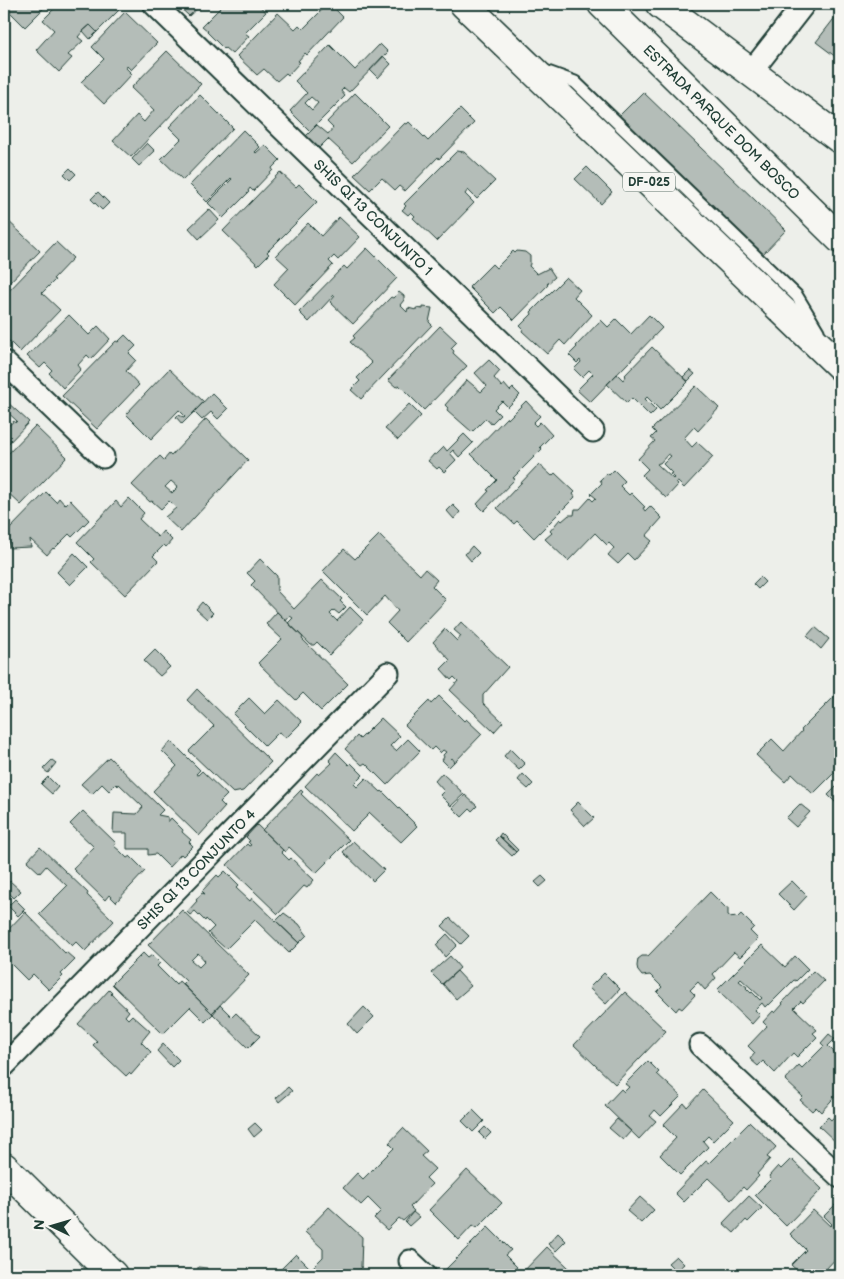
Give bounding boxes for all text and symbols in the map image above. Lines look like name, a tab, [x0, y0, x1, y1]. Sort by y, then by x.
street label: ESTRADA PARQUE DOM BOSCO	[639, 41, 803, 204]
street label: SHIS QI 13 CONJUNTO 1	[310, 156, 436, 279]
road number: DF-025	[623, 172, 675, 192]
street label: SHIS QI 13 CONJUNTO 4	[134, 805, 260, 934]
north arrow	[28, 1202, 78, 1252]
text: N	[31, 1219, 48, 1231]

